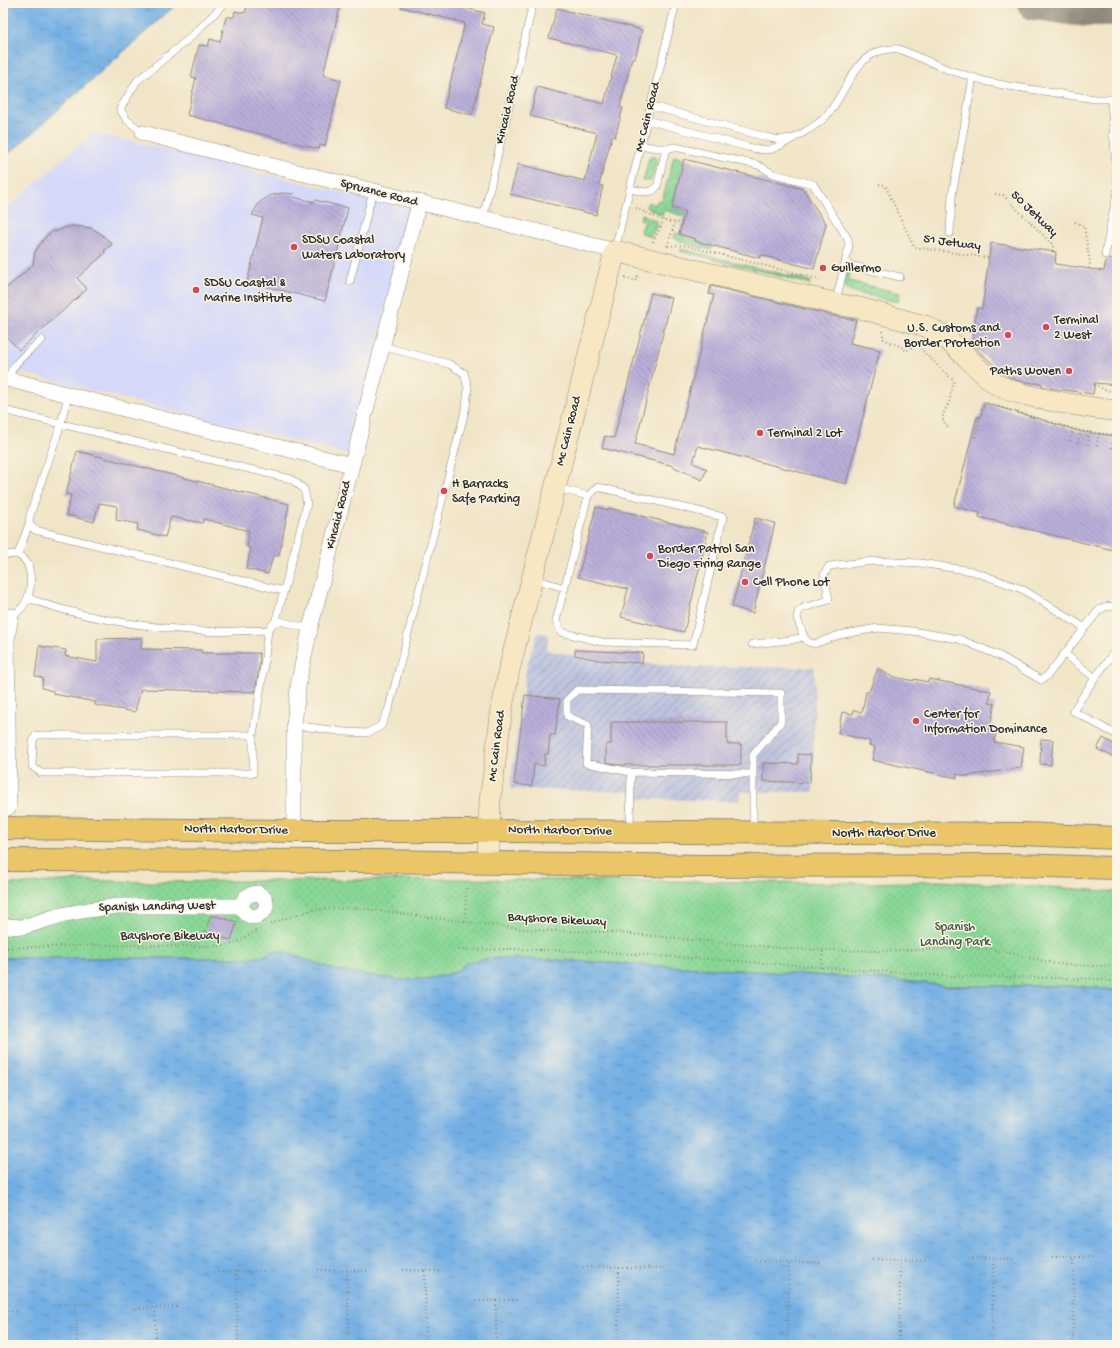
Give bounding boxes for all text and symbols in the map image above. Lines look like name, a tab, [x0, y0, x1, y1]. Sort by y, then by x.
street label: Kincaid Road	[493, 73, 523, 146]
street label: Mc Cain Road	[632, 79, 664, 153]
street label: Spruance Road	[339, 176, 421, 210]
street label: 50 Jetway	[1007, 188, 1061, 241]
street label: 51 Jetway	[922, 232, 982, 255]
place label: SDSU Coastal Waters Laboratory	[302, 233, 406, 263]
marker: SDSU Coastal Waters Laboratory	[289, 242, 299, 252]
place label: Guillermo	[831, 261, 881, 276]
marker: Guillermo	[818, 263, 828, 273]
place label: SDSU Coastal & Marine Insititute	[204, 276, 292, 306]
marker: SDSU Coastal & Marine Insititute	[191, 285, 201, 295]
place label: Terminal 2 West	[1053, 313, 1099, 343]
place label: U.S. Customs and Border Protection	[903, 321, 1001, 351]
marker: Terminal 2 West	[1041, 322, 1051, 332]
marker: U.S. Customs and Border Protection	[1003, 330, 1013, 340]
place label: Paths Woven	[989, 364, 1062, 379]
marker: Paths Woven	[1064, 366, 1074, 376]
street label: Mc Cain Road	[553, 393, 585, 467]
place label: Terminal 2 Lot	[767, 426, 844, 441]
marker: Terminal 2 Lot	[755, 428, 765, 438]
place label: H Barracks Safe Parking	[452, 477, 520, 507]
street label: Kincaid Road	[323, 478, 355, 551]
marker: H Barracks Safe Parking	[439, 486, 449, 496]
place label: Border Patrol San Diego Firing Range	[657, 542, 761, 572]
marker: Border Patrol San Diego Firing Range	[645, 551, 655, 561]
place label: Cell Phone Lot	[753, 575, 831, 590]
marker: Cell Phone Lot	[740, 577, 750, 587]
place label: Center for Information Dominance	[924, 707, 1047, 737]
street label: Mc Cain Road	[485, 708, 509, 782]
marker: Center for Information Dominance	[911, 716, 921, 726]
street label: North Harbor Drive	[184, 822, 288, 838]
street label: North Harbor Drive	[508, 823, 612, 839]
street label: North Harbor Drive	[832, 826, 936, 841]
street label: Spanish Landing West	[99, 898, 217, 916]
street label: Bayshore Bikeway	[506, 910, 607, 930]
park label: Spanish Landing Park	[920, 920, 991, 950]
street label: Bayshore Bikeway	[120, 929, 220, 944]

